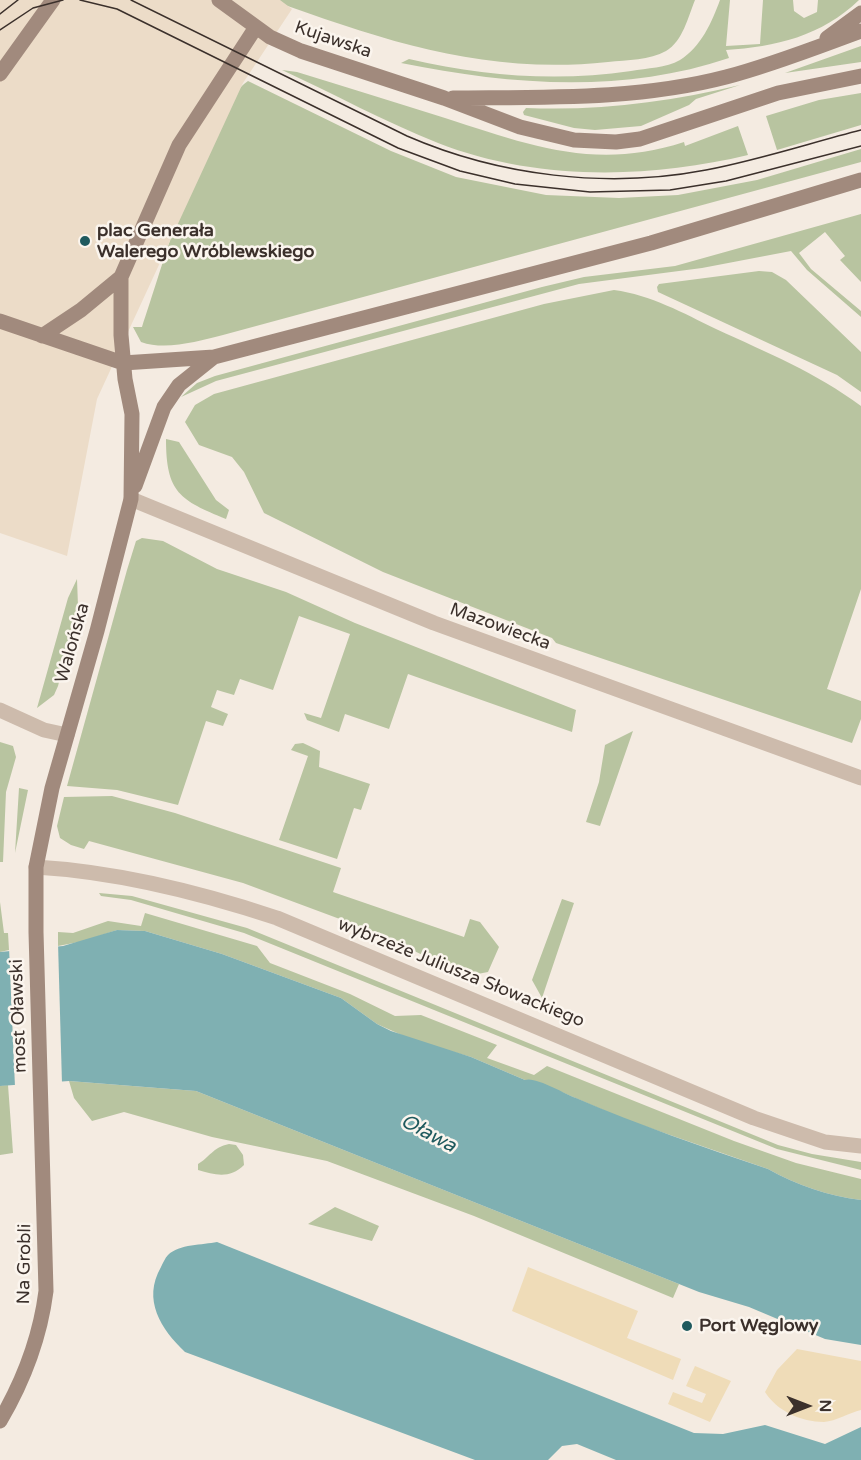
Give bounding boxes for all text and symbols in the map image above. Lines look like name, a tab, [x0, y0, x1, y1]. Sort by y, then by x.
street label: Kujawska	[292, 17, 374, 63]
place label: plac Generała Walerego Wróblewskiego	[97, 220, 314, 262]
marker: plac Generała Walerego Wróblewskiego	[78, 234, 92, 248]
street label: Mazowiecka	[447, 599, 553, 655]
street label: Walońska	[51, 600, 95, 686]
street label: wybrzeże Juliusza Słowackiego	[335, 914, 587, 1032]
street label: most Oławski	[6, 959, 32, 1073]
water label: Oława	[396, 1109, 460, 1159]
street label: Na Grobli	[13, 1223, 37, 1305]
place label: Port Węglowy	[699, 1315, 818, 1337]
marker: Port Węglowy	[680, 1319, 694, 1333]
north arrow	[777, 1376, 837, 1436]
text: N	[815, 1400, 835, 1412]

